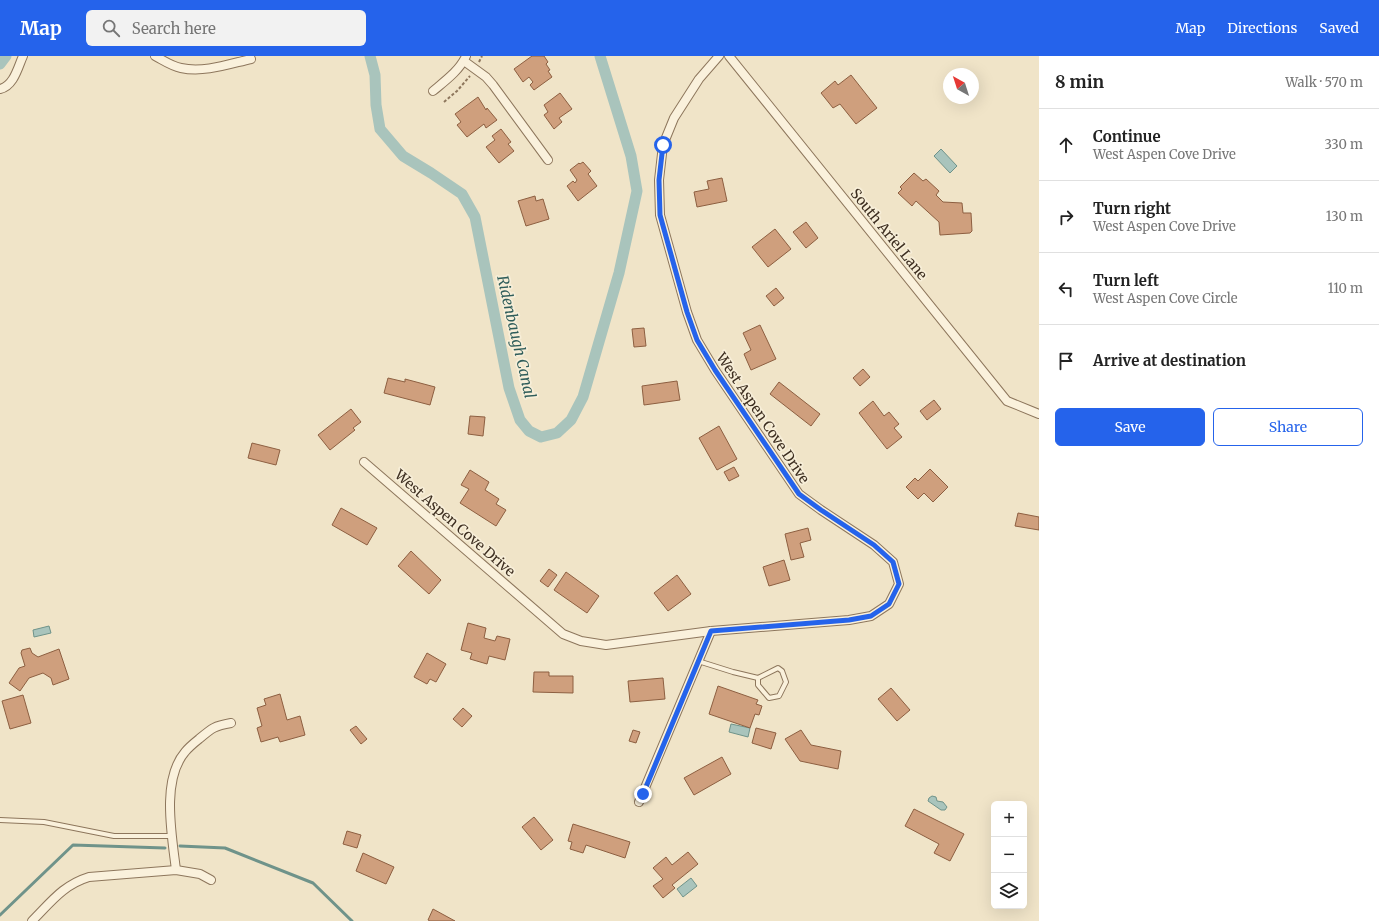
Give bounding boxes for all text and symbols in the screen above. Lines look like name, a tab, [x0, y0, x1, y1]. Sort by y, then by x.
search box	[86, 10, 366, 46]
text: Map	[20, 16, 62, 40]
icon: search	[100, 17, 122, 39]
text: Search here	[132, 19, 216, 38]
text: Map	[1175, 19, 1205, 37]
text: Directions	[1227, 19, 1297, 37]
text: Saved	[1319, 19, 1359, 37]
north arrow	[943, 68, 979, 104]
text: 8 min	[1055, 71, 1104, 93]
text: Walk · 570 m	[1285, 74, 1363, 91]
text: Continue	[1093, 127, 1161, 146]
icon: ahead	[1055, 134, 1077, 156]
route start	[654, 136, 672, 154]
text: 330 m	[1324, 136, 1363, 153]
text: West Aspen Cove Drive	[1093, 146, 1236, 163]
street label: South Ariel Lane	[847, 185, 931, 283]
text: Turn right	[1093, 199, 1171, 218]
icon: right	[1055, 206, 1077, 228]
text: 130 m	[1326, 208, 1363, 225]
text: West Aspen Cove Drive	[1093, 218, 1236, 235]
text: Turn left	[1093, 271, 1159, 290]
water label: Ridenbaugh Canal	[493, 273, 540, 400]
icon: left	[1055, 278, 1077, 300]
text: 110 m	[1328, 280, 1363, 297]
text: West Aspen Cove Circle	[1093, 290, 1237, 307]
street label: West Aspen Cove Drive	[712, 348, 813, 487]
icon: arrive	[1055, 350, 1077, 372]
text: Arrive at destination	[1093, 351, 1246, 370]
button: Save	[1055, 408, 1205, 446]
button: Share	[1213, 408, 1363, 446]
street label: West Aspen Cove Drive	[390, 465, 519, 580]
route end	[634, 785, 652, 803]
map controls	[991, 801, 1027, 909]
button: +	[991, 801, 1027, 837]
button: −	[991, 837, 1027, 873]
button: layers	[991, 873, 1027, 909]

